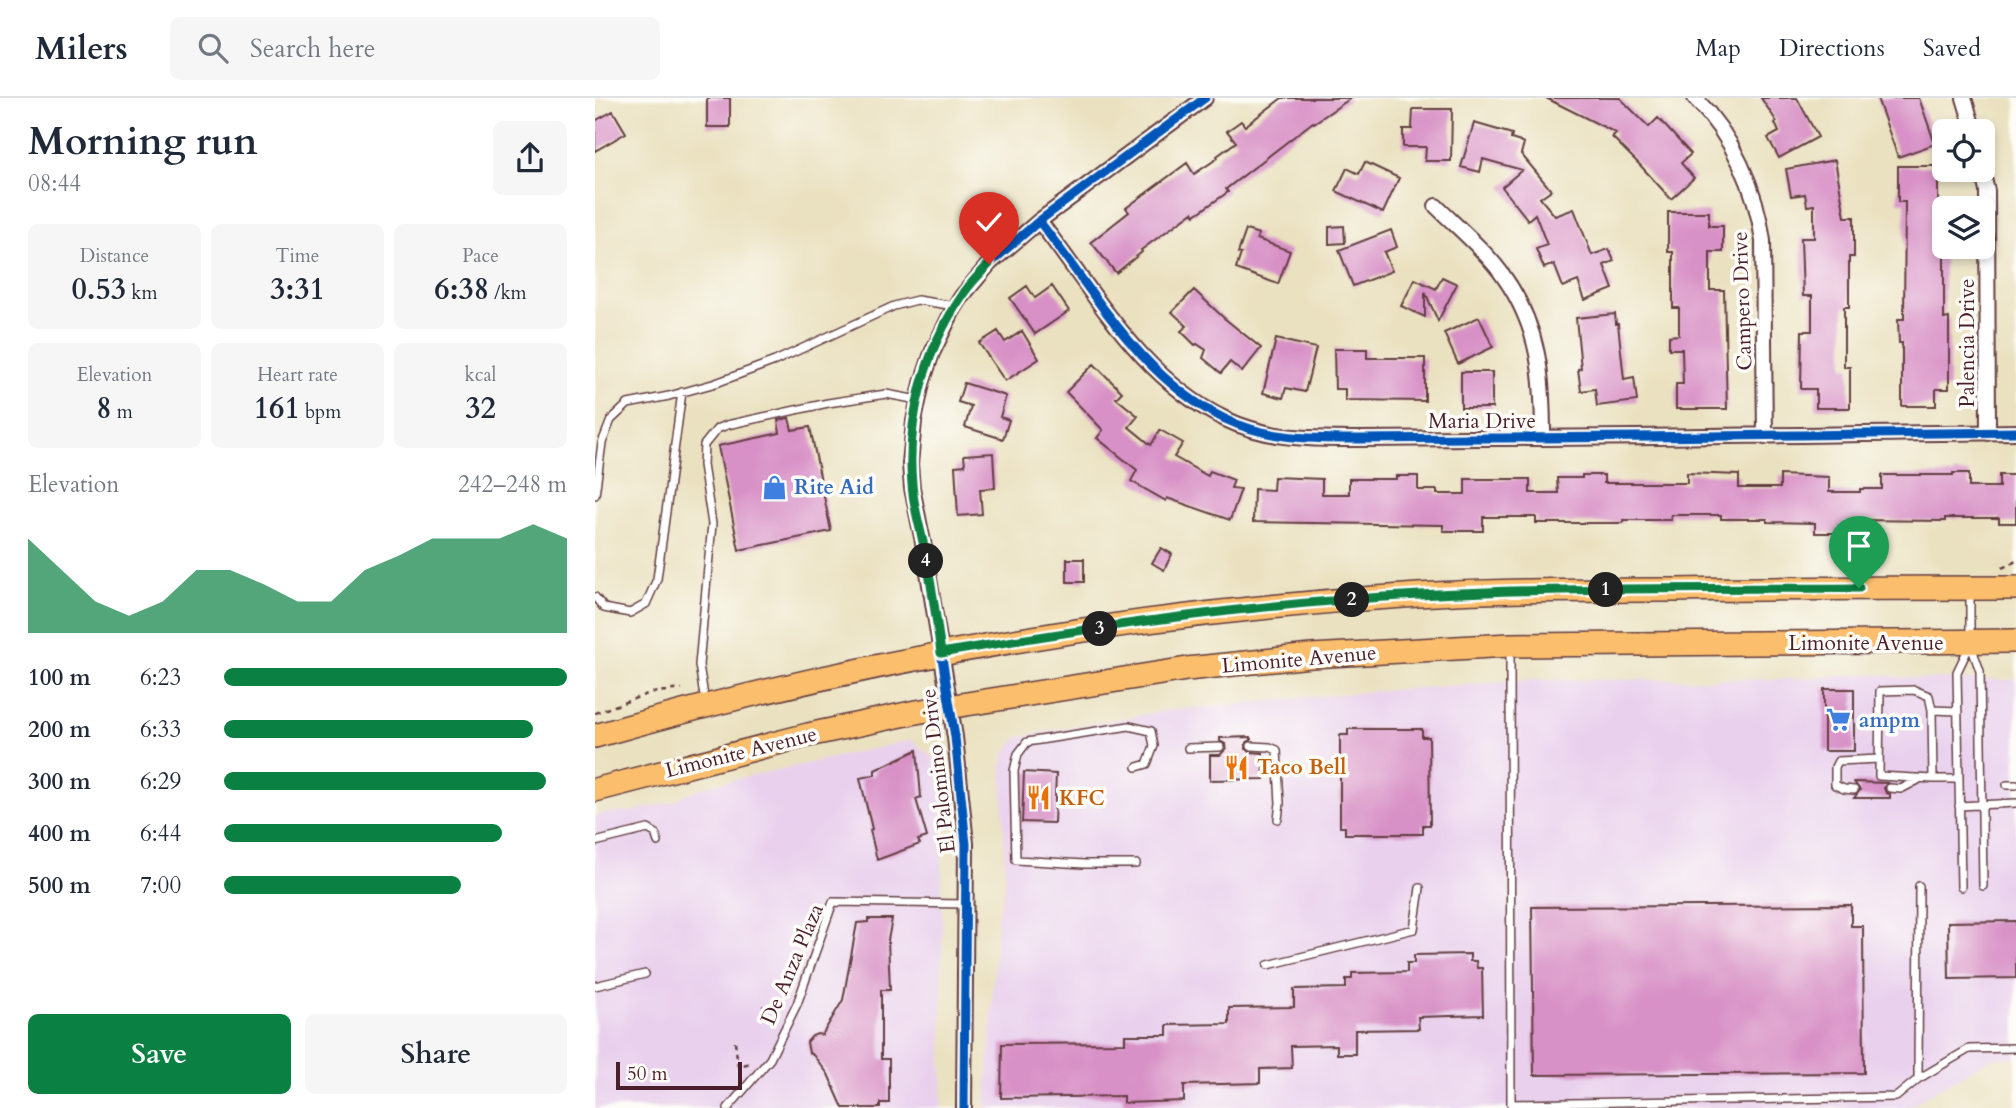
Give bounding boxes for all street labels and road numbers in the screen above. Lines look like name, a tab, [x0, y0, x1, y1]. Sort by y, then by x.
street label: Campero Drive	[1726, 231, 1759, 371]
street label: Palencia Drive	[1953, 278, 1982, 408]
street label: Maria Drive	[1428, 407, 1536, 436]
street label: Limonite Avenue	[1788, 629, 1944, 658]
street label: Limonite Avenue	[1220, 638, 1378, 681]
street label: El Palomino Drive	[914, 687, 963, 855]
street label: Limonite Avenue	[662, 720, 820, 785]
street label: De Anza Plaza	[754, 899, 831, 1029]

